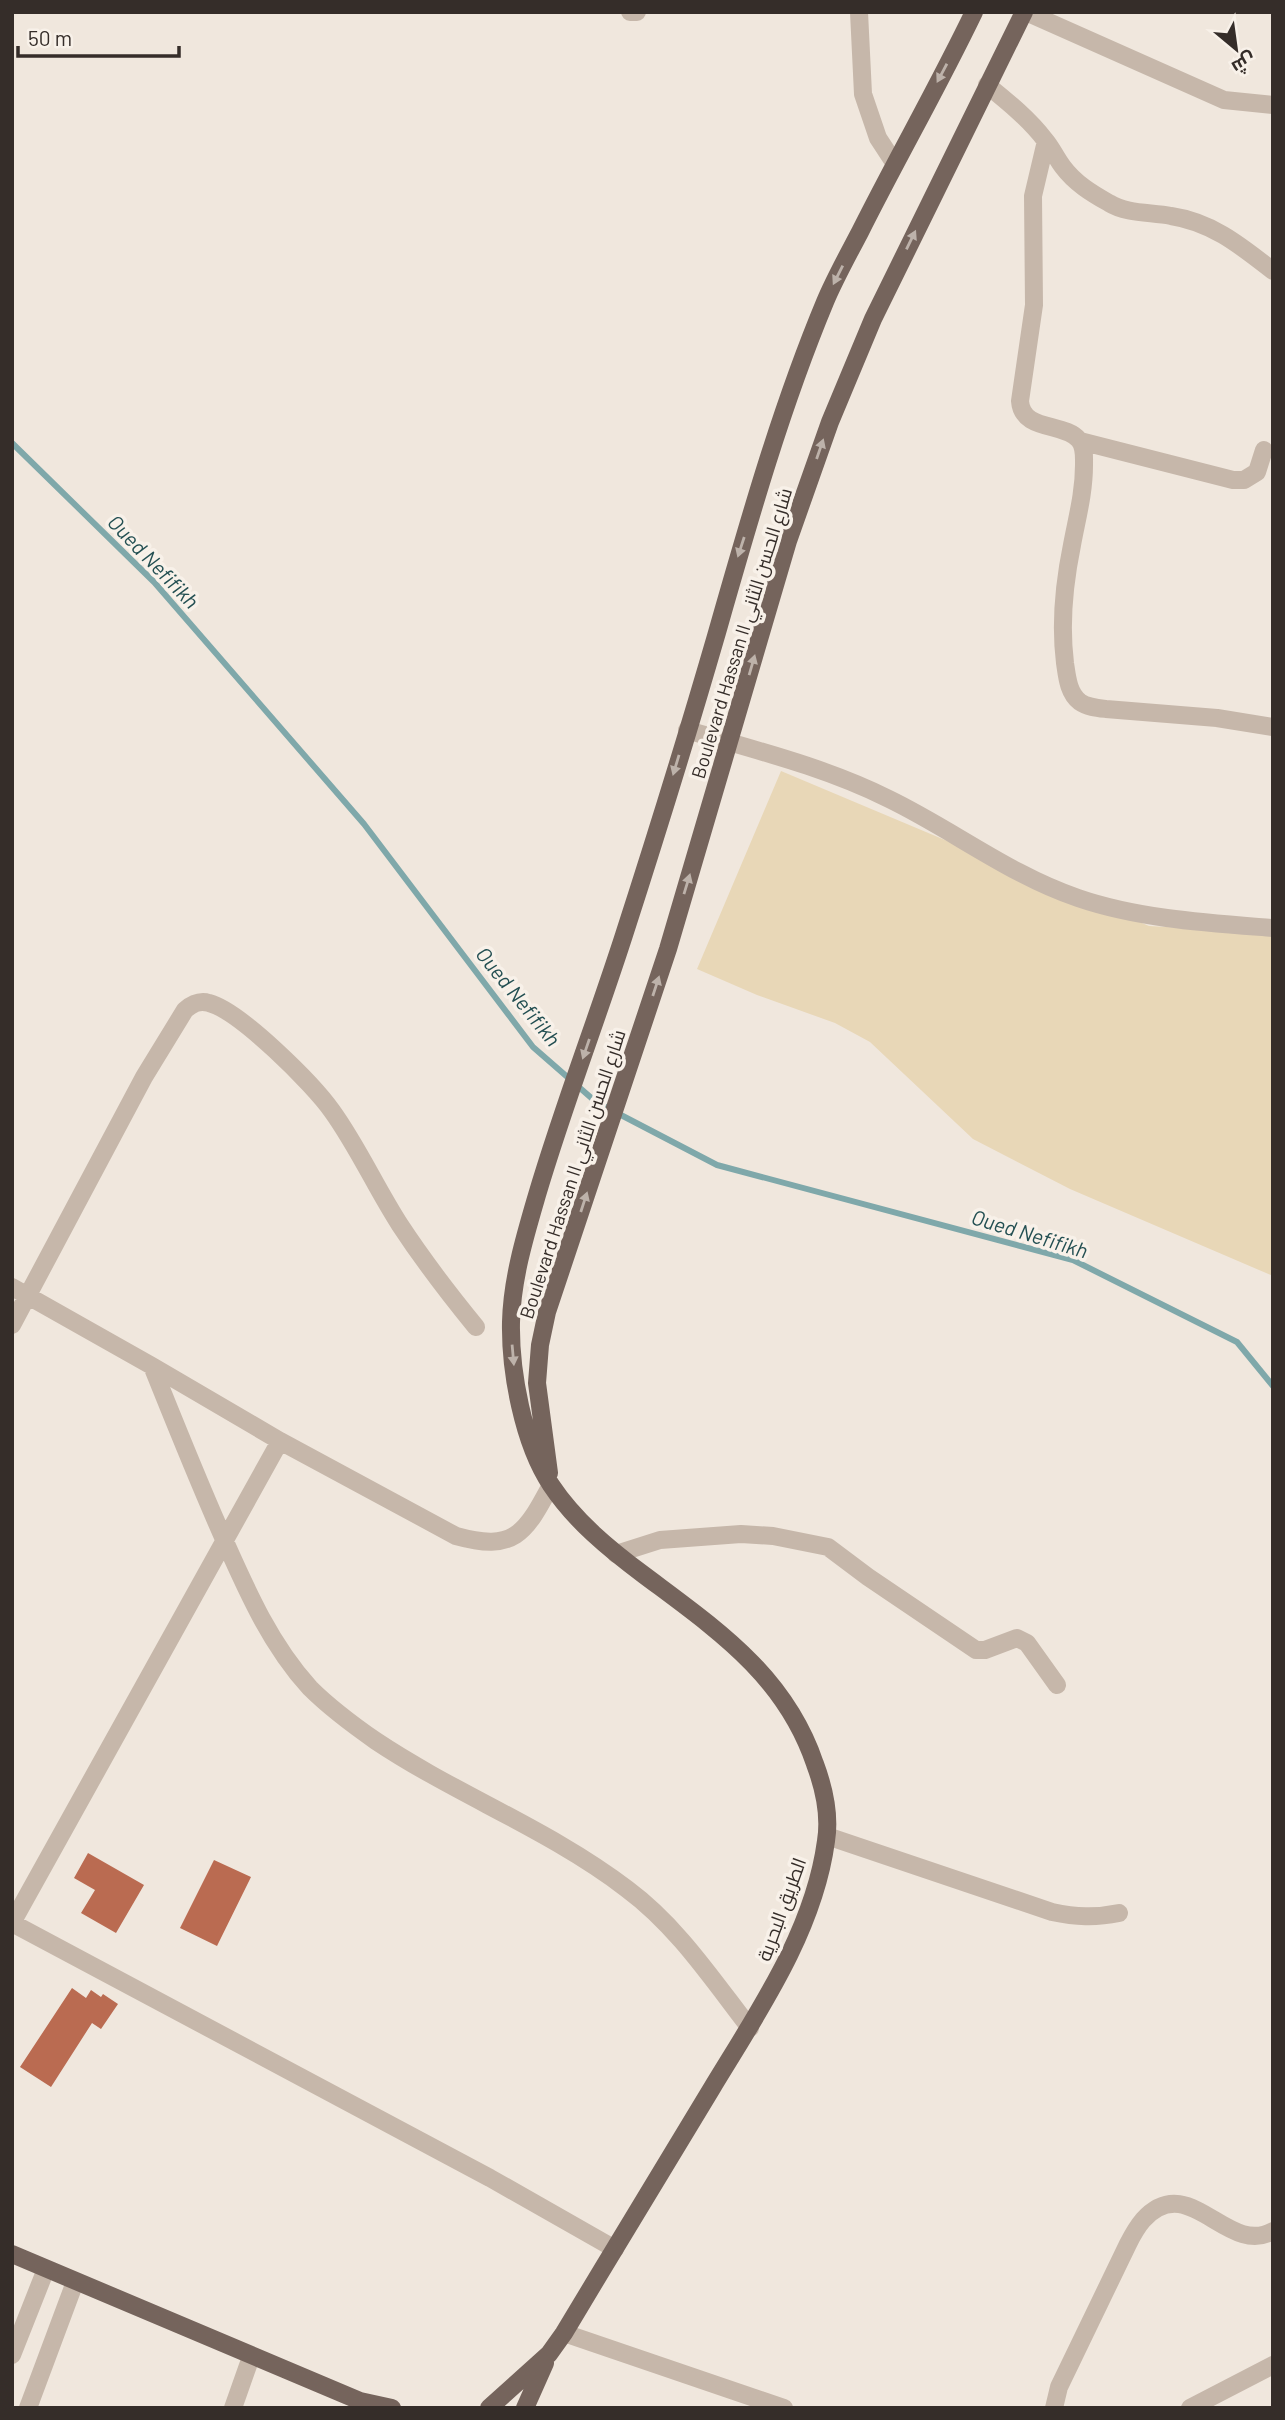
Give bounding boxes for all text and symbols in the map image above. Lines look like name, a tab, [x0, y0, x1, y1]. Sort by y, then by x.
scale bar	[18, 14, 178, 58]
north arrow	[1201, 14, 1271, 84]
text: 50 m	[28, 25, 72, 50]
text: ش	[1228, 47, 1261, 80]
one-way arrow	[937, 63, 948, 83]
one-way arrow	[905, 230, 917, 250]
one-way arrow	[833, 265, 844, 285]
one-way arrow	[815, 438, 826, 459]
street label: Boulevard Hassan II شارع الحسن الثاني	[686, 485, 800, 782]
water label: Oued Nefifikh	[103, 509, 205, 613]
one-way arrow	[736, 536, 746, 557]
one-way arrow	[747, 655, 757, 676]
one-way arrow	[671, 754, 681, 775]
one-way arrow	[683, 873, 693, 894]
water label: Oued Nefifikh	[471, 941, 567, 1051]
one-way arrow	[651, 975, 662, 996]
street label: Boulevard Hassan II شارع الحسن الثاني	[514, 1027, 633, 1323]
one-way arrow	[580, 1038, 591, 1059]
one-way arrow	[580, 1191, 590, 1212]
water label: Oued Nefifikh	[969, 1203, 1091, 1263]
one-way arrow	[508, 1344, 519, 1366]
street label: الطريق البحرية	[752, 1854, 812, 1965]

